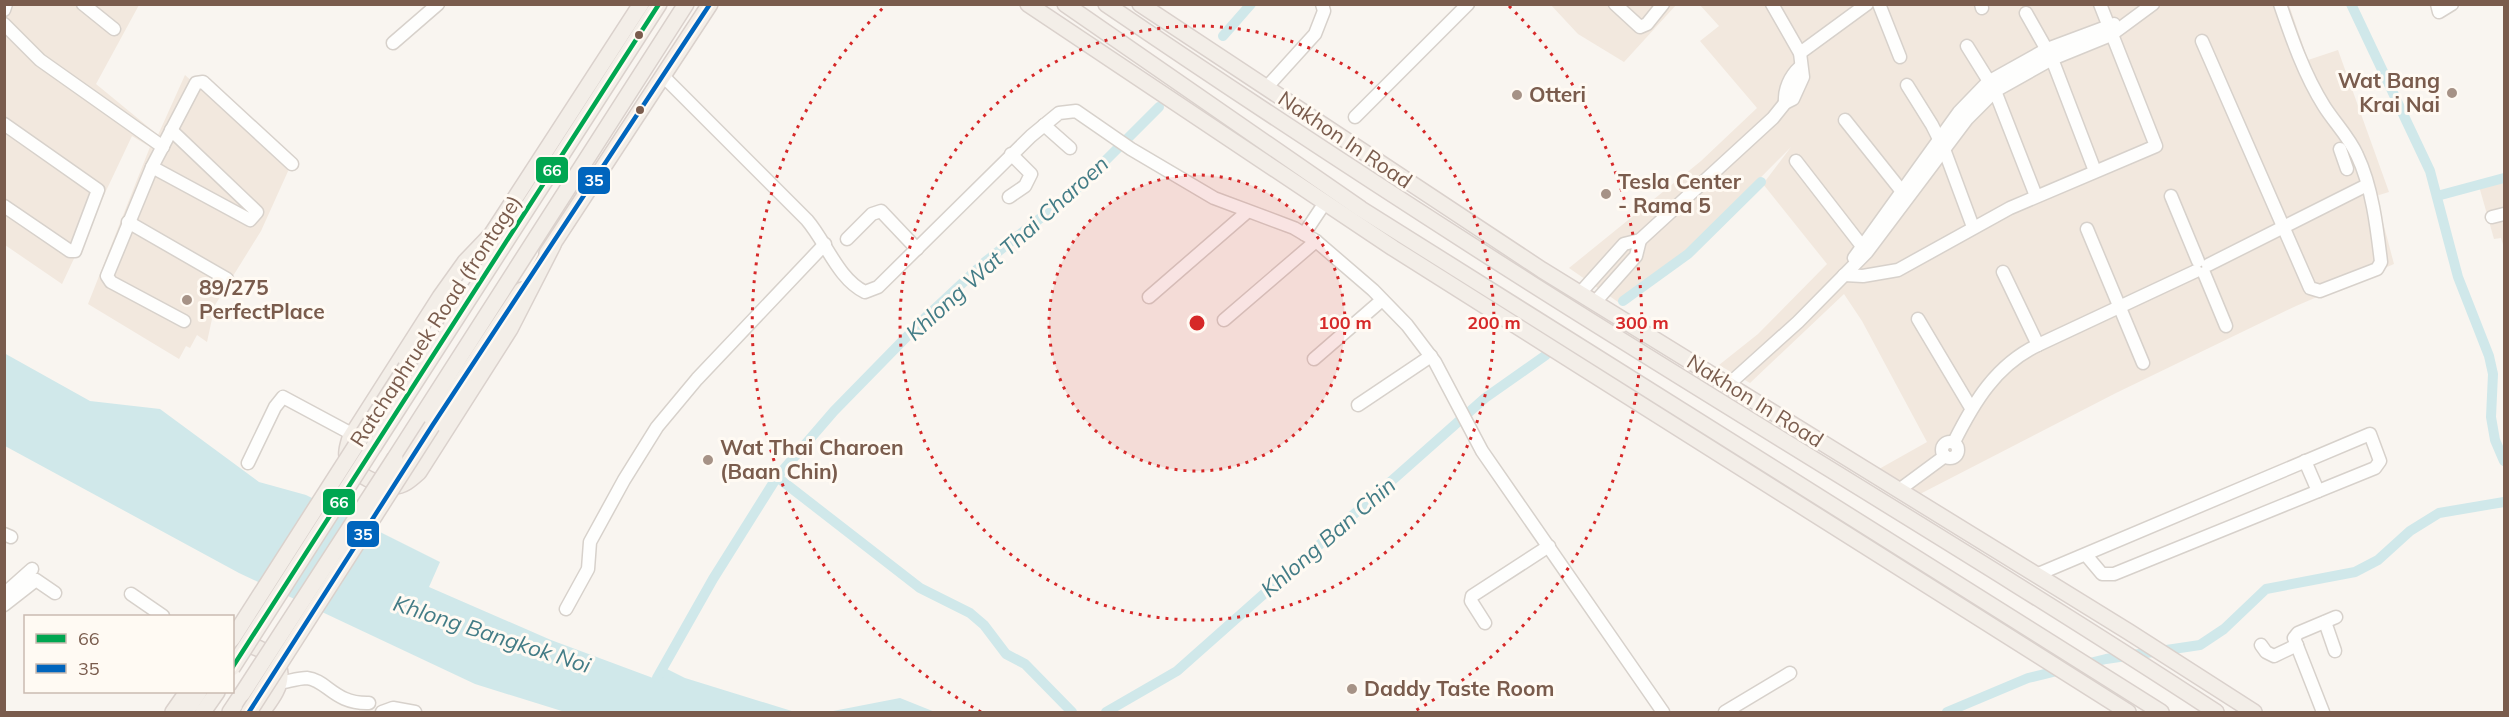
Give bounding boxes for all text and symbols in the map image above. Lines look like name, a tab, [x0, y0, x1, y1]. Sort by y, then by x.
unlabelled marker	[633, 29, 645, 41]
place label: Wat Bang Krai Nai	[2338, 67, 2440, 117]
place label: Otteri	[1529, 81, 1586, 107]
street label: Nakhon In Road	[1274, 85, 1417, 194]
marker: Wat Bang Krai Nai	[2445, 86, 2459, 100]
marker: Otteri	[1510, 88, 1524, 102]
unlabelled marker	[634, 104, 646, 116]
water label: Khlong Wat Thai Charoen	[900, 150, 1114, 346]
line badge: 66	[535, 156, 569, 184]
text: 66	[542, 160, 562, 180]
line badge: 35	[577, 166, 611, 195]
place label: Tesla Center - Rama 5	[1618, 168, 1742, 218]
text: 35	[584, 170, 604, 190]
marker: Tesla Center - Rama 5	[1599, 187, 1613, 201]
street label: Ratchaphruek Road (frontage)	[344, 190, 526, 451]
place label: 89/275 PerfectPlace	[199, 274, 325, 324]
marker: 89/275 PerfectPlace	[180, 293, 194, 307]
text: 100 m	[1318, 311, 1372, 334]
text: 200 m	[1467, 311, 1521, 334]
text: 300 m	[1615, 311, 1669, 334]
centre of rings	[1187, 313, 1207, 333]
street label: Nakhon In Road	[1683, 348, 1829, 452]
place label: Wat Thai Charoen (Baan Chin)	[720, 434, 904, 484]
marker: Wat Thai Charoen (Baan Chin)	[701, 453, 715, 467]
water label: Khlong Ban Chin	[1255, 471, 1401, 603]
line badge: 66	[322, 488, 356, 516]
text: 66	[329, 492, 349, 512]
line badge: 35	[346, 520, 380, 548]
text: 35	[353, 524, 373, 544]
water label: Khlong Bangkok Noi	[390, 589, 595, 679]
legend	[24, 615, 234, 693]
text: 66	[78, 627, 100, 650]
text: 35	[78, 657, 100, 680]
place label: Daddy Taste Room	[1364, 675, 1554, 701]
marker: Daddy Taste Room	[1345, 682, 1359, 696]

